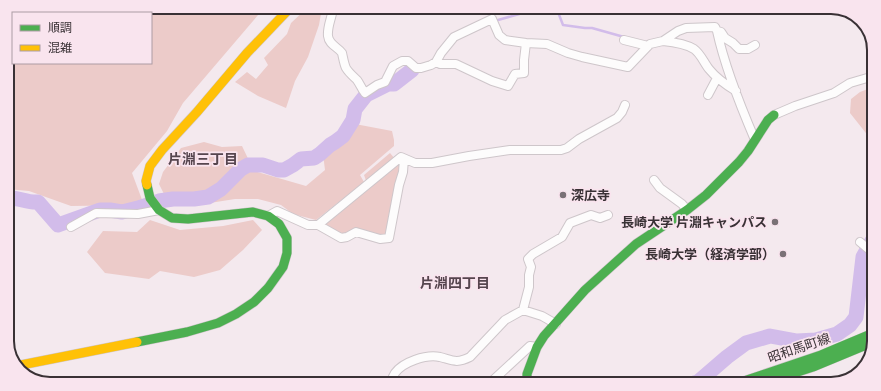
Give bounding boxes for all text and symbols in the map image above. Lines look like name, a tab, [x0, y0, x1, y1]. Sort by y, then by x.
legend	[12, 12, 152, 64]
text: 順調	[48, 21, 72, 35]
text: 混雑	[48, 41, 72, 55]
district label: 片淵三丁目	[168, 151, 238, 167]
place label: 深広寺	[571, 188, 610, 203]
marker: 深広寺	[558, 190, 568, 200]
place label: 長崎大学 片淵キャンパス	[621, 215, 767, 230]
marker: 長崎大学 片淵キャンパス	[770, 217, 780, 227]
place label: 長崎大学（経済学部）	[645, 247, 775, 262]
marker: 長崎大学（経済学部）	[778, 249, 788, 259]
district label: 片淵四丁目	[420, 275, 490, 291]
street label: 昭和馬町線	[766, 330, 832, 366]

